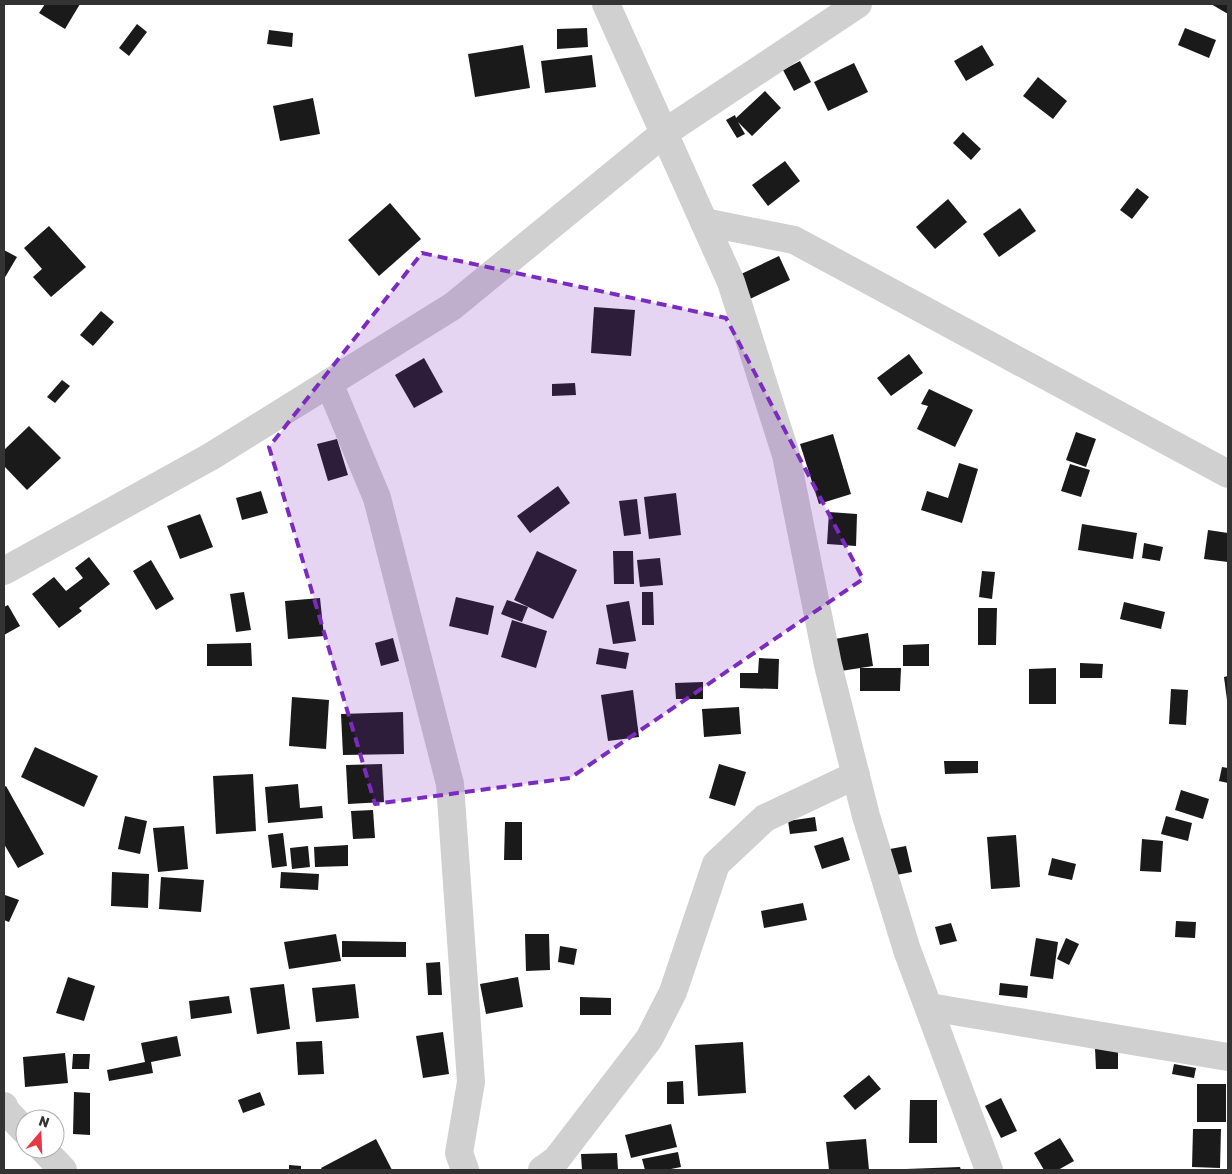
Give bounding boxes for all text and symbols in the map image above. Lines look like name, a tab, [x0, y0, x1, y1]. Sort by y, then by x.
north arrow	[15, 1109, 65, 1159]
text: N	[37, 1113, 52, 1132]

